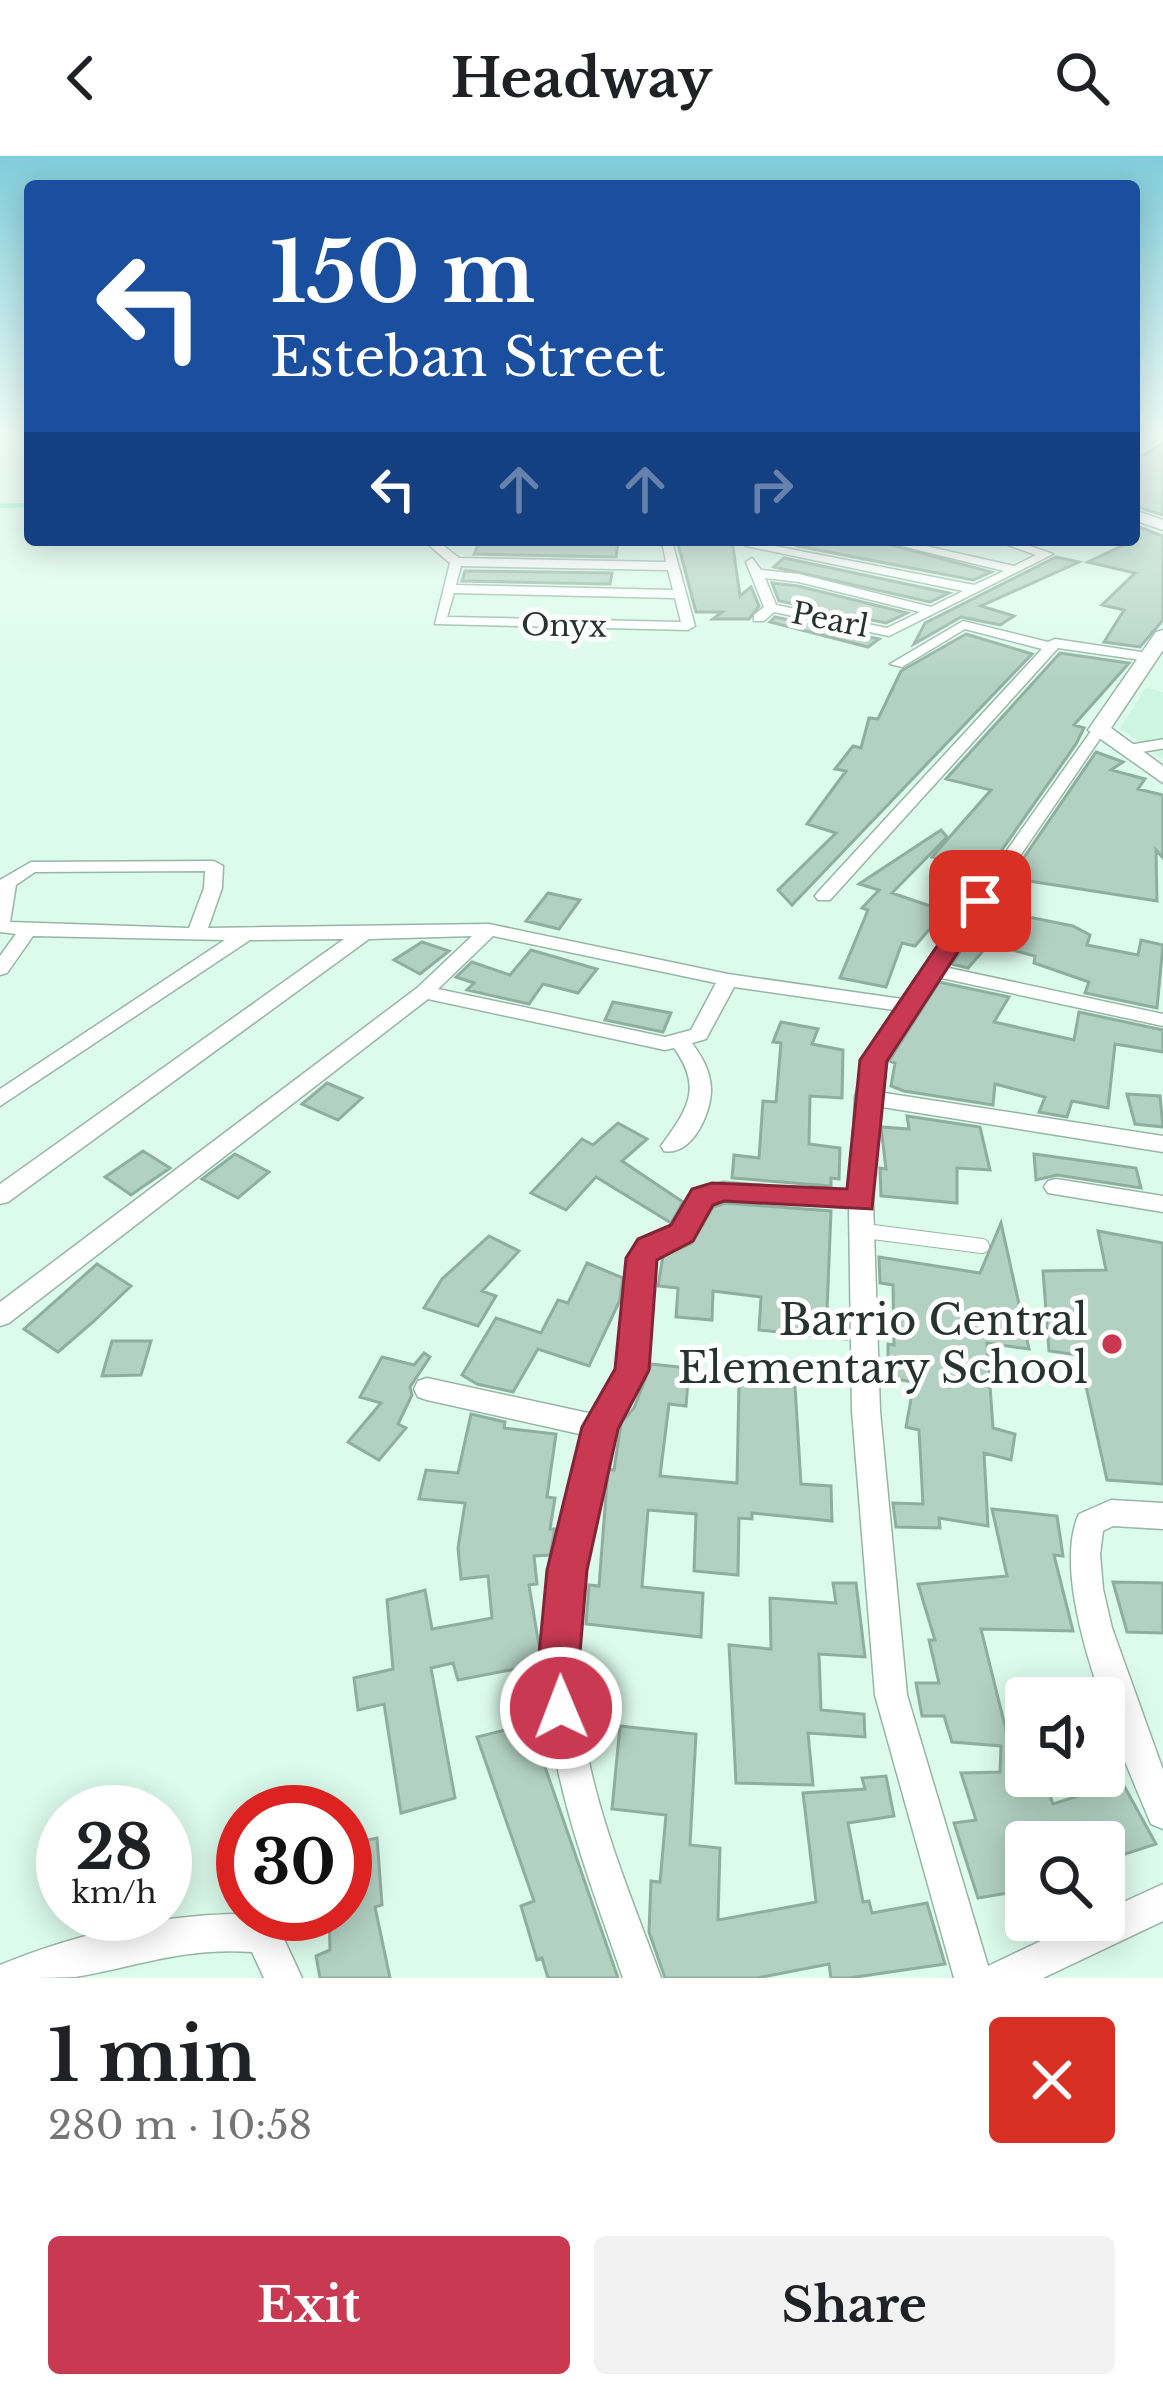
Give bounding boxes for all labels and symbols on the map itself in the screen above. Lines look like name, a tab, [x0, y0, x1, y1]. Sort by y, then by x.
street label: Pearl	[788, 594, 872, 645]
street label: Onyx	[521, 606, 607, 645]
pin	[929, 850, 1031, 952]
place label: Barrio Central Elementary School	[678, 1294, 1088, 1394]
marker: Barrio Central Elementary School	[1099, 1331, 1125, 1357]
position arrow	[498, 1645, 624, 1771]
speed limit sign: 30	[216, 1785, 372, 1941]

